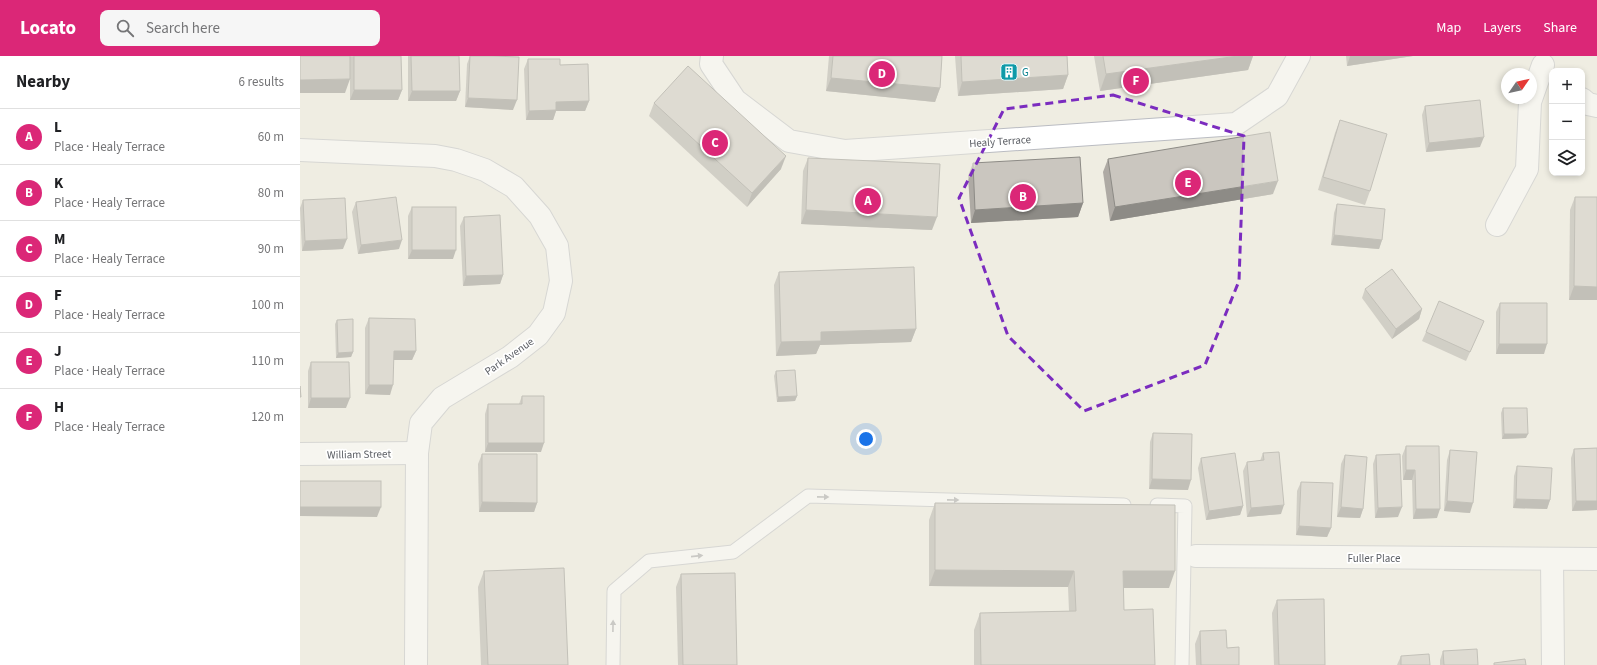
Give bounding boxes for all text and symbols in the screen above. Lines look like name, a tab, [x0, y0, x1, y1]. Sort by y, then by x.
search box	[100, 10, 380, 46]
text: Locato	[20, 15, 76, 42]
icon: search	[114, 17, 136, 39]
text: Search here	[146, 18, 220, 39]
text: Map	[1436, 18, 1461, 38]
text: Layers	[1483, 18, 1521, 38]
text: Share	[1543, 18, 1577, 38]
pin: D	[869, 59, 895, 89]
building icon: G	[999, 62, 1019, 82]
place label: G	[1022, 65, 1029, 80]
pin: F	[1123, 66, 1149, 96]
north arrow	[1501, 68, 1537, 104]
map controls	[1549, 68, 1585, 176]
button: +	[1549, 68, 1585, 104]
text: Nearby	[16, 70, 70, 94]
text: 6 results	[239, 73, 284, 91]
button: −	[1549, 104, 1585, 140]
text: L	[54, 117, 62, 138]
text: A	[25, 128, 33, 146]
text: 60 m	[258, 128, 284, 146]
pin: C	[702, 128, 728, 158]
street label: Healy Terrace	[969, 132, 1032, 151]
text: Place · Healy Terrace	[54, 138, 165, 156]
button: layers	[1549, 140, 1585, 176]
pin: E	[1175, 168, 1201, 198]
text: K	[54, 173, 63, 194]
pin: B	[1010, 182, 1036, 212]
text: B	[25, 184, 33, 202]
text: 80 m	[258, 184, 284, 202]
pin: A	[855, 186, 881, 216]
text: Place · Healy Terrace	[54, 194, 165, 212]
text: M	[54, 229, 65, 250]
text: C	[25, 240, 33, 258]
text: 90 m	[258, 240, 284, 258]
text: Place · Healy Terrace	[54, 250, 165, 268]
text: F	[54, 285, 62, 306]
text: D	[25, 296, 33, 314]
text: 100 m	[251, 296, 284, 314]
text: Place · Healy Terrace	[54, 306, 165, 324]
street label: Park Avenue	[482, 334, 537, 379]
text: J	[54, 341, 62, 362]
text: E	[25, 352, 33, 370]
text: 110 m	[251, 352, 284, 370]
text: Place · Healy Terrace	[54, 362, 165, 380]
text: H	[54, 397, 64, 418]
text: F	[26, 408, 32, 426]
text: 120 m	[251, 408, 284, 426]
text: Place · Healy Terrace	[54, 418, 165, 436]
your location	[856, 429, 876, 449]
street label: William Street	[327, 446, 391, 463]
one-way arrow	[817, 494, 830, 500]
one-way arrow	[947, 497, 960, 503]
street label: Fuller Place	[1347, 551, 1401, 566]
one-way arrow	[691, 552, 703, 559]
one-way arrow	[610, 619, 616, 632]

